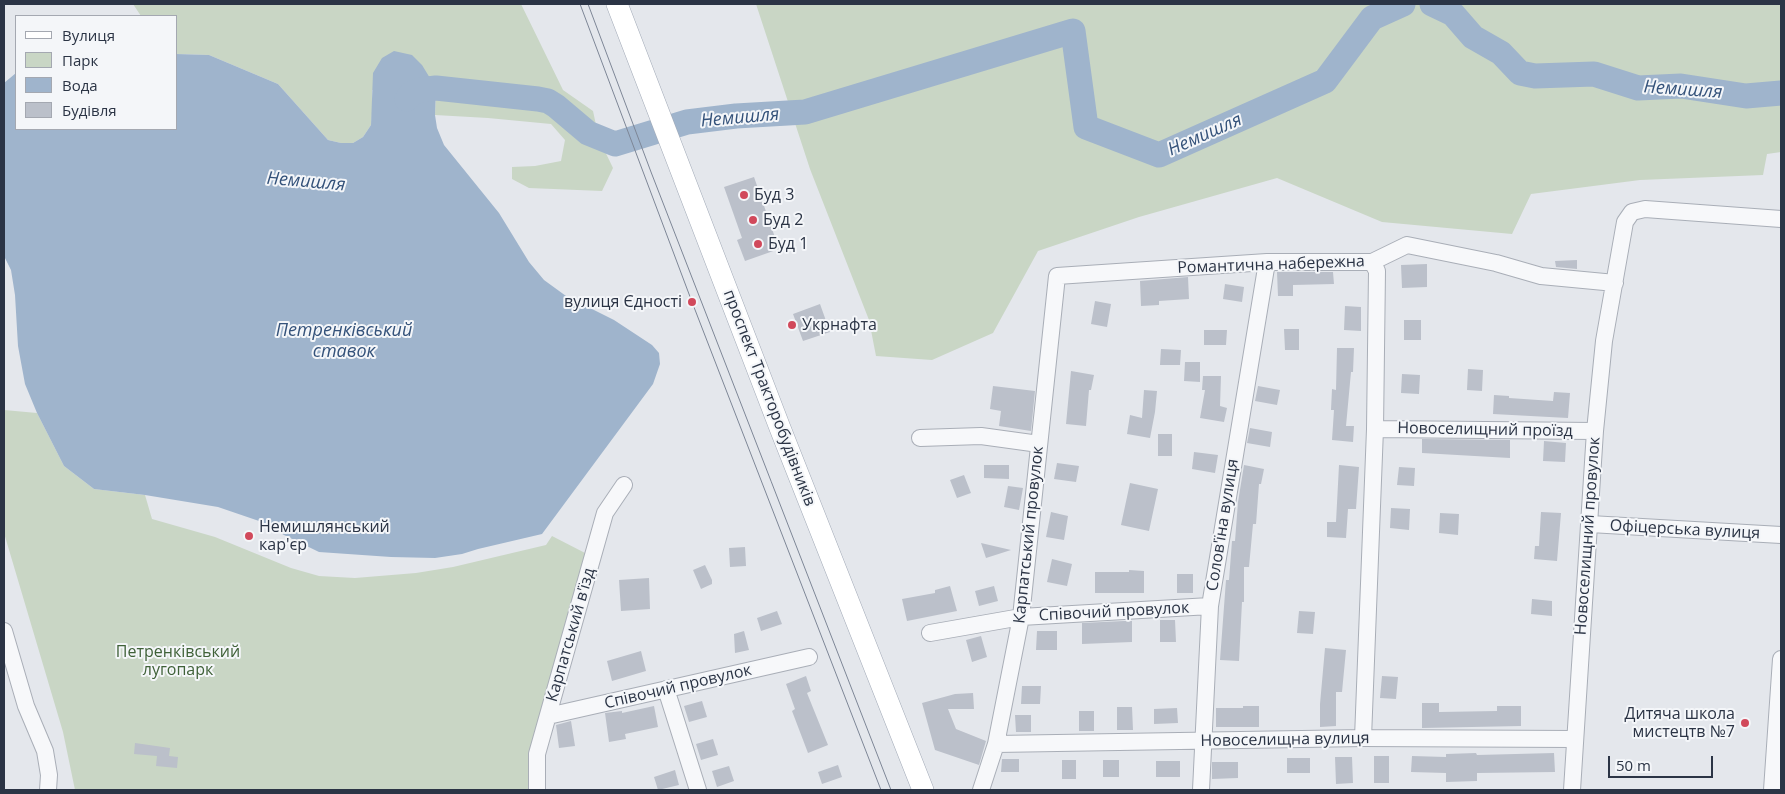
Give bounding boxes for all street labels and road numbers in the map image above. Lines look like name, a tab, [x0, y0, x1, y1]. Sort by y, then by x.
street label: Романтична набережна	[1177, 252, 1365, 278]
street label: проспект Тракторобудівників	[719, 287, 819, 509]
street label: Новоселищний проїзд	[1397, 419, 1573, 441]
street label: Новоселищний провулок	[1571, 436, 1605, 636]
street label: Карпатський провулок	[1010, 445, 1048, 625]
street label: Солов'їна вулиця	[1203, 457, 1243, 593]
street label: Офіцерська вулиця	[1609, 516, 1761, 544]
street label: Карпатський в'їзд	[543, 566, 599, 704]
street label: Співочий провулок	[1038, 598, 1190, 626]
street label: Співочий провулок	[602, 661, 754, 713]
street label: Новоселищна вулиця	[1200, 729, 1370, 751]

